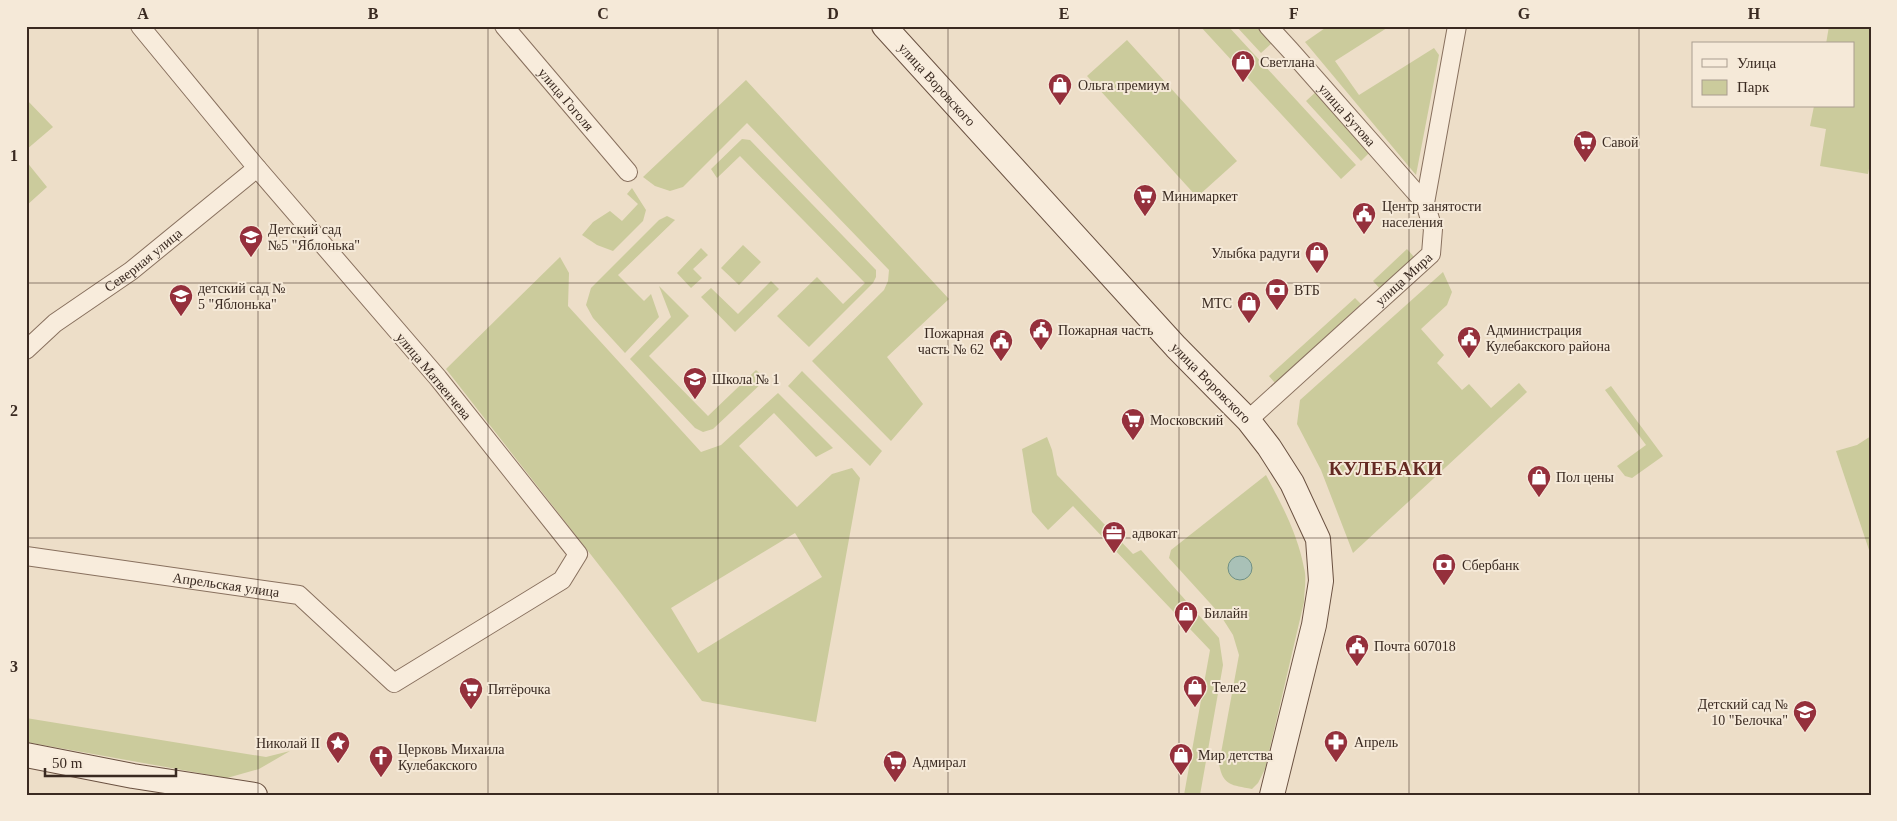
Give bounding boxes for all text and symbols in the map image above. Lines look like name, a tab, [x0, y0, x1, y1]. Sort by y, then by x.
text: A	[137, 5, 149, 22]
text: B	[368, 5, 379, 22]
text: C	[597, 5, 609, 22]
text: D	[827, 5, 839, 22]
text: E	[1059, 5, 1069, 22]
text: F	[1289, 5, 1299, 22]
text: G	[1518, 5, 1531, 22]
text: H	[1748, 5, 1761, 22]
street label: улица Воровского	[895, 40, 978, 129]
legend	[1692, 42, 1854, 108]
shop icon: Светлана	[1230, 49, 1256, 83]
place label: Светлана	[1260, 55, 1316, 70]
text: Улица	[1737, 55, 1776, 71]
street label: улица Гоголя	[535, 65, 597, 134]
shop icon: Ольга премиум	[1047, 72, 1073, 106]
place label: Ольга премиум	[1078, 78, 1170, 93]
text: Парк	[1737, 79, 1770, 95]
street label: улица Бутова	[1315, 81, 1379, 150]
supermarket icon: Савой	[1572, 129, 1598, 163]
place label: Савой	[1602, 135, 1639, 150]
text: 1	[10, 147, 18, 164]
supermarket icon: Минимаркет	[1132, 183, 1158, 217]
place label: Минимаркет	[1162, 189, 1238, 204]
place label: Центр занятости населения	[1382, 199, 1482, 230]
public building icon: Центр занятости населения	[1351, 201, 1377, 235]
place label: Детский сад №5 "Яблонька"	[268, 222, 360, 253]
school or university icon: Детский сад №5 "Яблонька"	[238, 224, 264, 258]
street label: Северная улица	[102, 225, 186, 295]
shop icon: Улыбка радуги	[1304, 240, 1330, 274]
place label: Улыбка радуги	[1211, 246, 1300, 261]
street label: улица Мира	[1372, 249, 1436, 309]
bank icon: ВТБ	[1264, 277, 1290, 311]
place label: детский сад № 5 "Яблонька"	[198, 281, 286, 312]
school or university icon: детский сад № 5 "Яблонька"	[168, 283, 194, 317]
place label: ВТБ	[1294, 283, 1320, 298]
shop icon: МТС	[1236, 290, 1262, 324]
place label: МТС	[1202, 296, 1232, 311]
public building icon: Пожарная часть	[1028, 317, 1054, 351]
place label: Пожарная часть	[1058, 323, 1153, 338]
place label: Администрация Кулебакского района	[1486, 323, 1611, 354]
public building icon: Администрация Кулебакского района	[1456, 325, 1482, 359]
place label: Пожарная часть № 62	[918, 326, 985, 357]
public building icon: Пожарная часть № 62	[988, 328, 1014, 362]
street label: улица Матвеичева	[393, 330, 475, 423]
street label: улица Воровского	[1168, 340, 1254, 426]
school or university icon: Школа № 1	[682, 366, 708, 400]
place label: Школа № 1	[712, 372, 780, 387]
text: 2	[10, 402, 18, 419]
supermarket icon: Московский	[1120, 407, 1146, 441]
place label: Московский	[1150, 413, 1224, 428]
district label: КУЛЕБАКИ	[1329, 458, 1443, 479]
shop icon: Пол цены	[1526, 464, 1552, 498]
place label: Пол цены	[1556, 470, 1615, 485]
office icon: адвокат	[1101, 520, 1127, 554]
place label: адвокат	[1132, 526, 1177, 541]
bank icon: Сбербанк	[1431, 552, 1457, 586]
place label: Сбербанк	[1462, 558, 1519, 573]
street label: Апрельская улица	[171, 570, 281, 600]
shop icon: Билайн	[1173, 600, 1199, 634]
place label: Билайн	[1204, 606, 1248, 621]
public building icon: Почта 607018	[1344, 633, 1370, 667]
place label: Почта 607018	[1374, 639, 1456, 654]
text: 3	[10, 658, 18, 675]
shop icon: Теле2	[1182, 674, 1208, 708]
supermarket icon: Пятёрочка	[458, 676, 484, 710]
place label: Теле2	[1212, 680, 1246, 695]
place label: Пятёрочка	[488, 682, 551, 697]
place label: Детский сад № 10 "Белочка"	[1698, 697, 1788, 728]
school or university icon: Детский сад № 10 "Белочка"	[1792, 699, 1818, 733]
pharmacy icon: Апрель	[1323, 729, 1349, 763]
place icon: Николай II	[325, 730, 351, 764]
place label: Апрель	[1354, 735, 1398, 750]
place label: Николай II	[256, 736, 320, 751]
place label: Церковь Михаила Кулебакского	[398, 742, 505, 773]
shop icon: Мир детства	[1168, 742, 1194, 776]
church icon: Церковь Михаила Кулебакского	[368, 744, 394, 778]
scale bar	[45, 746, 176, 778]
place label: Мир детства	[1198, 748, 1274, 763]
supermarket icon: Адмирал	[882, 749, 908, 783]
text: 50 m	[52, 755, 83, 771]
place label: Адмирал	[912, 755, 966, 770]

